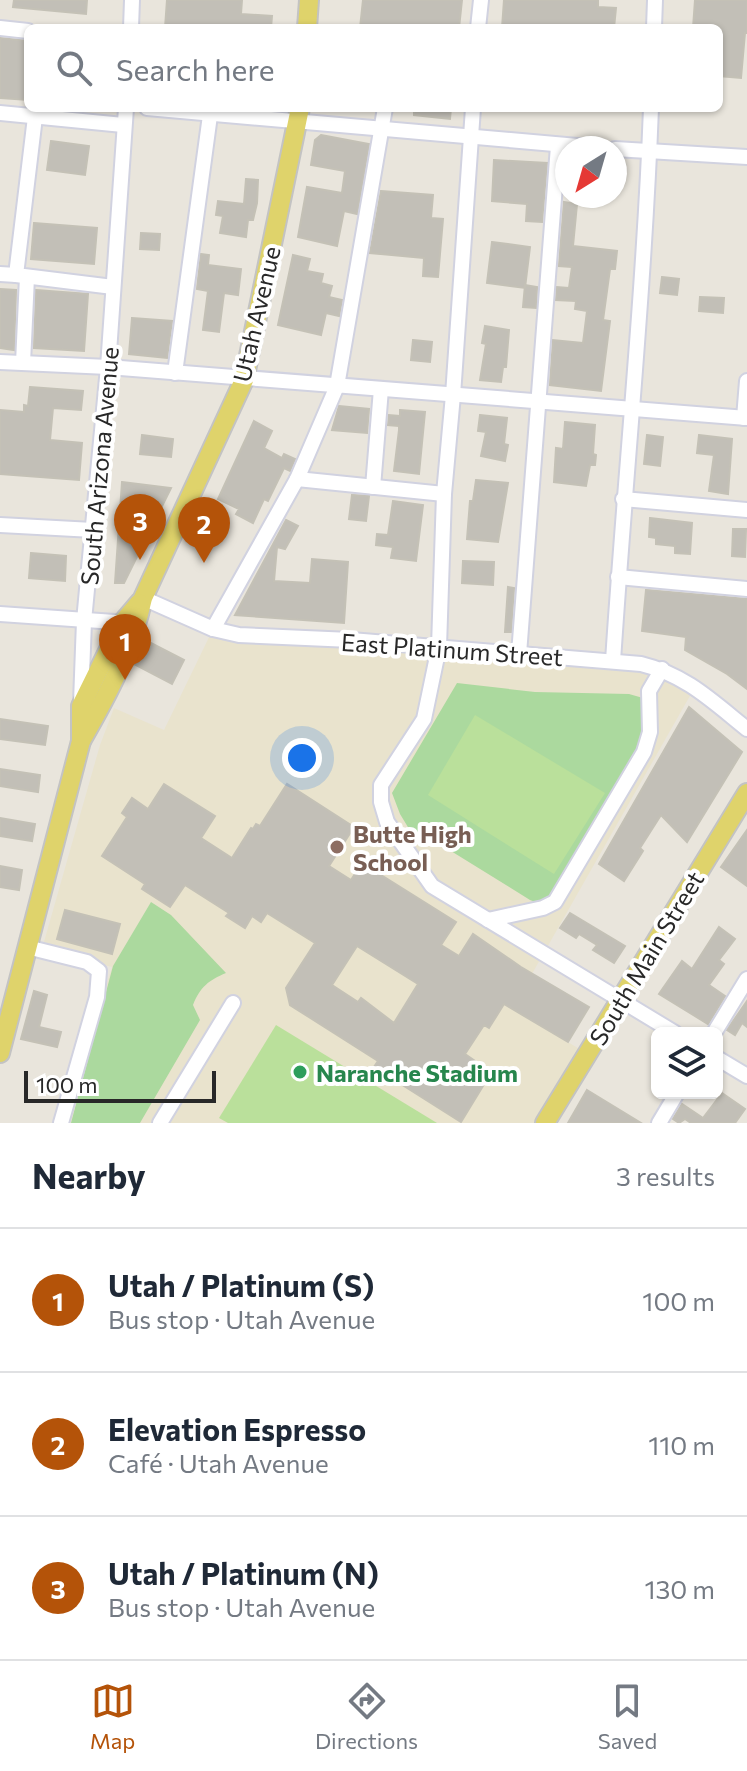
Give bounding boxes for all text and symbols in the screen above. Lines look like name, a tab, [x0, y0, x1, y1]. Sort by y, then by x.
search box	[24, 24, 723, 112]
icon: search	[52, 46, 96, 90]
text: Search here	[116, 50, 275, 87]
north arrow	[555, 136, 627, 208]
street label: Utah Avenue	[226, 243, 286, 385]
street label: South Arizona Avenue	[74, 345, 124, 587]
pin: 3	[114, 494, 166, 560]
pin: 2	[178, 497, 230, 563]
pin: 1	[99, 614, 151, 680]
street label: East Platinum Street	[340, 627, 564, 671]
your location	[282, 738, 322, 778]
place label: Butte High School	[353, 819, 472, 876]
marker: Butte High School	[328, 838, 346, 856]
street label: South Main Street	[583, 866, 709, 1050]
map controls	[651, 1027, 723, 1099]
button: layers	[651, 1027, 723, 1099]
place label: Naranche Stadium	[316, 1058, 518, 1087]
marker: Naranche Stadium	[291, 1063, 309, 1081]
scale bar	[24, 1067, 216, 1103]
text: 100 m	[36, 1071, 98, 1098]
text: Nearby	[32, 1154, 146, 1196]
text: 3 results	[616, 1160, 715, 1191]
text: Utah / Platinum (S)	[108, 1266, 374, 1303]
text: 1	[52, 1285, 64, 1316]
text: 100 m	[642, 1285, 715, 1316]
text: Bus stop · Utah Avenue	[108, 1303, 375, 1334]
text: Elevation Espresso	[108, 1410, 366, 1447]
text: 2	[51, 1429, 65, 1460]
text: 110 m	[648, 1429, 715, 1460]
text: Café · Utah Avenue	[108, 1447, 329, 1478]
text: Utah / Platinum (N)	[108, 1554, 379, 1591]
text: 3	[50, 1573, 66, 1604]
text: 130 m	[644, 1573, 715, 1604]
text: Bus stop · Utah Avenue	[108, 1591, 375, 1622]
tab: Map	[90, 1679, 135, 1754]
tab: Directions	[315, 1679, 418, 1754]
tab: Saved	[598, 1679, 657, 1754]

